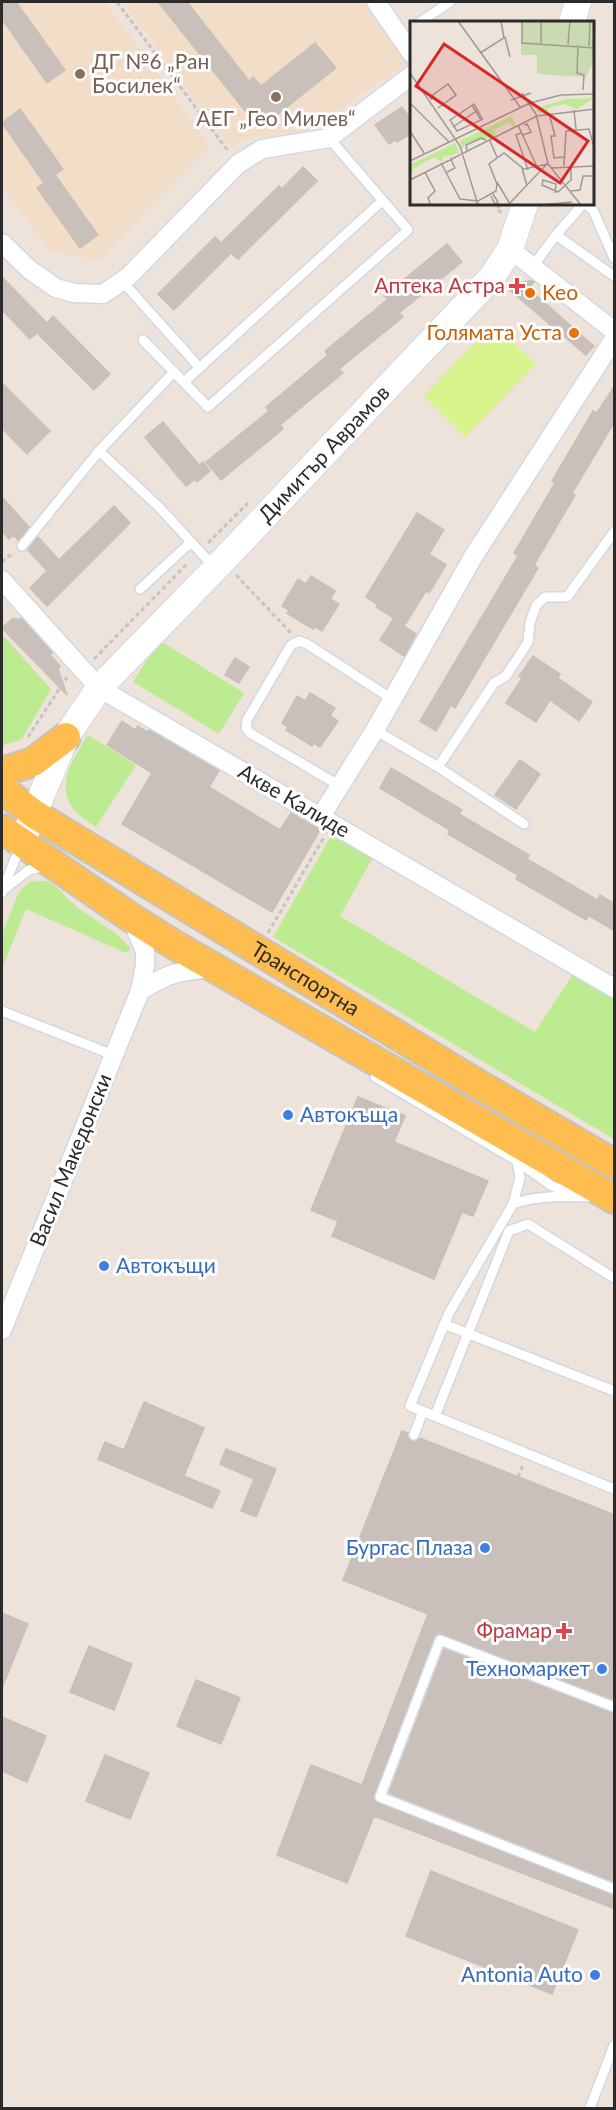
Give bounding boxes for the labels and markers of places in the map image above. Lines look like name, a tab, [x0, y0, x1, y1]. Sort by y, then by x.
place label: ДГ №6 „Ран Босилек“	[92, 48, 209, 97]
marker: ДГ №6 „Ран Босилек“	[73, 67, 87, 81]
marker: АЕГ „Гео Милев“	[269, 90, 283, 104]
place label: АЕГ „Гео Милев“	[196, 105, 356, 130]
place label: Аптека Астра	[374, 272, 505, 297]
marker: Аптека Астра	[510, 279, 524, 293]
place label: Keo	[542, 279, 578, 304]
marker: Keo	[523, 286, 537, 300]
place label: Голямата Уста	[427, 319, 562, 344]
marker: Голямата Уста	[567, 326, 581, 340]
place label: Автокъща	[300, 1101, 398, 1126]
marker: Автокъща	[281, 1108, 295, 1122]
place label: Автокъщи	[116, 1252, 216, 1277]
marker: Автокъщи	[97, 1259, 111, 1273]
place label: Бургас Плаза	[346, 1534, 473, 1559]
marker: Бургас Плаза	[478, 1541, 492, 1555]
place label: Фрамар	[477, 1617, 552, 1642]
marker: Фрамар	[557, 1624, 571, 1638]
place label: Техномаркет	[466, 1655, 590, 1680]
marker: Техномаркет	[595, 1662, 609, 1676]
place label: Antonia Auto	[461, 1961, 583, 1986]
marker: Antonia Auto	[588, 1968, 602, 1982]

